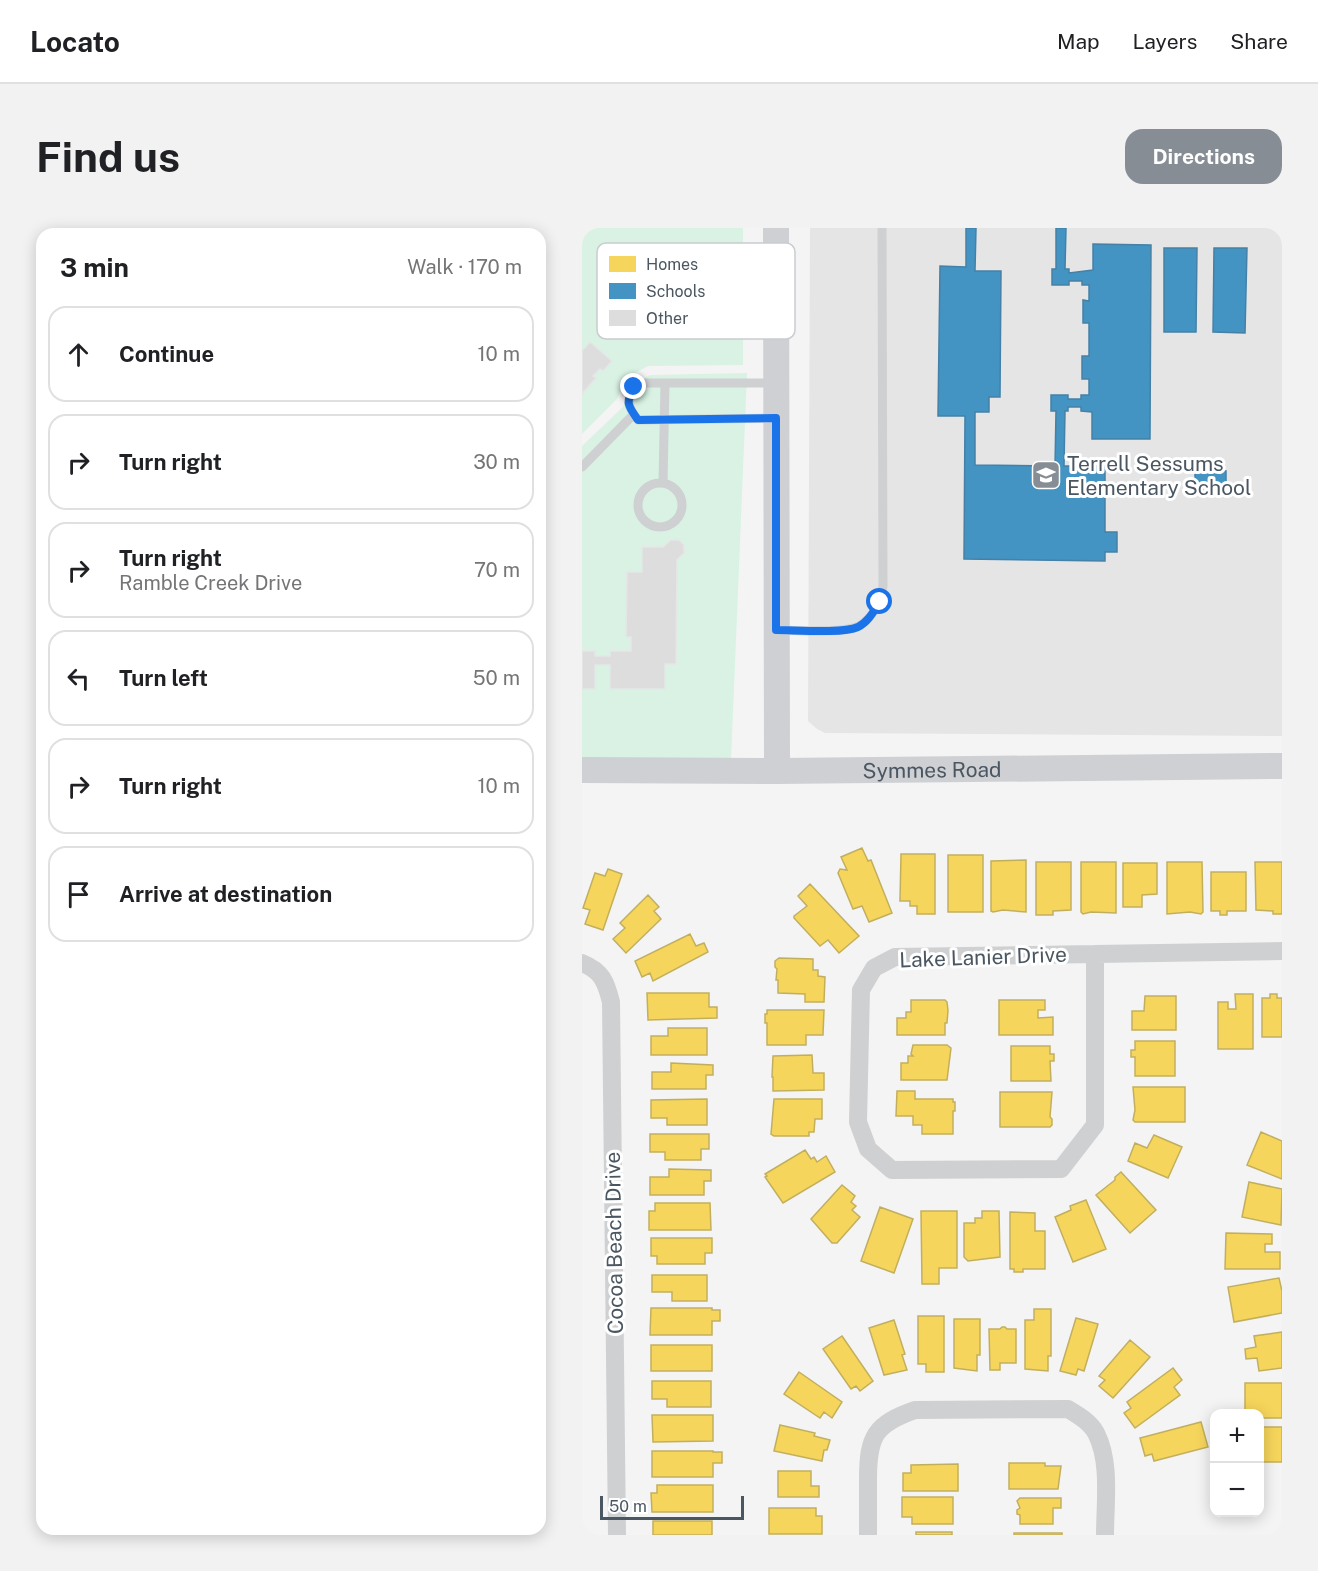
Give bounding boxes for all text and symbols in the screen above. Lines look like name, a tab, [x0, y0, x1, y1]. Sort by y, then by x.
text: Locato	[30, 25, 120, 58]
text: Map	[1057, 29, 1100, 54]
text: Layers	[1133, 29, 1197, 54]
text: Share	[1230, 29, 1288, 54]
button: Directions	[1125, 129, 1282, 184]
text: Find us	[36, 132, 180, 181]
legend	[597, 243, 795, 339]
text: 3 min	[60, 252, 129, 283]
text: Walk · 170 m	[407, 255, 522, 279]
text: Homes	[646, 255, 698, 274]
text: Schools	[646, 282, 705, 301]
text: Other	[646, 309, 688, 328]
icon: ahead	[62, 338, 95, 371]
text: Continue	[119, 341, 214, 367]
text: 10 m	[477, 342, 520, 366]
route end	[620, 373, 646, 399]
icon: right	[62, 446, 95, 479]
text: Turn right	[119, 449, 222, 475]
text: 30 m	[473, 450, 520, 474]
place label: Terrell Sessums Elementary School	[1067, 451, 1251, 500]
school or university icon: Terrell Sessums Elementary School	[1030, 459, 1062, 491]
text: Turn right	[119, 545, 222, 571]
icon: right	[62, 554, 95, 587]
text: 70 m	[474, 558, 520, 582]
text: Ramble Creek Drive	[119, 571, 302, 595]
route start	[866, 588, 892, 614]
icon: left	[62, 662, 95, 695]
text: Turn left	[119, 665, 208, 691]
text: 50 m	[473, 666, 520, 690]
street label: Symmes Road	[862, 756, 1002, 783]
icon: right	[62, 770, 95, 803]
text: Turn right	[119, 773, 222, 799]
text: 10 m	[477, 774, 520, 798]
icon: arrive	[62, 878, 95, 911]
text: Arrive at destination	[119, 881, 332, 907]
street label: Lake Lanier Drive	[899, 942, 1067, 972]
street label: Cocoa Beach Drive	[600, 1152, 628, 1334]
map controls	[1210, 1409, 1264, 1517]
button: +	[1210, 1409, 1264, 1463]
button: −	[1210, 1463, 1264, 1517]
scale bar	[600, 1493, 744, 1520]
text: 50 m	[609, 1497, 647, 1516]

